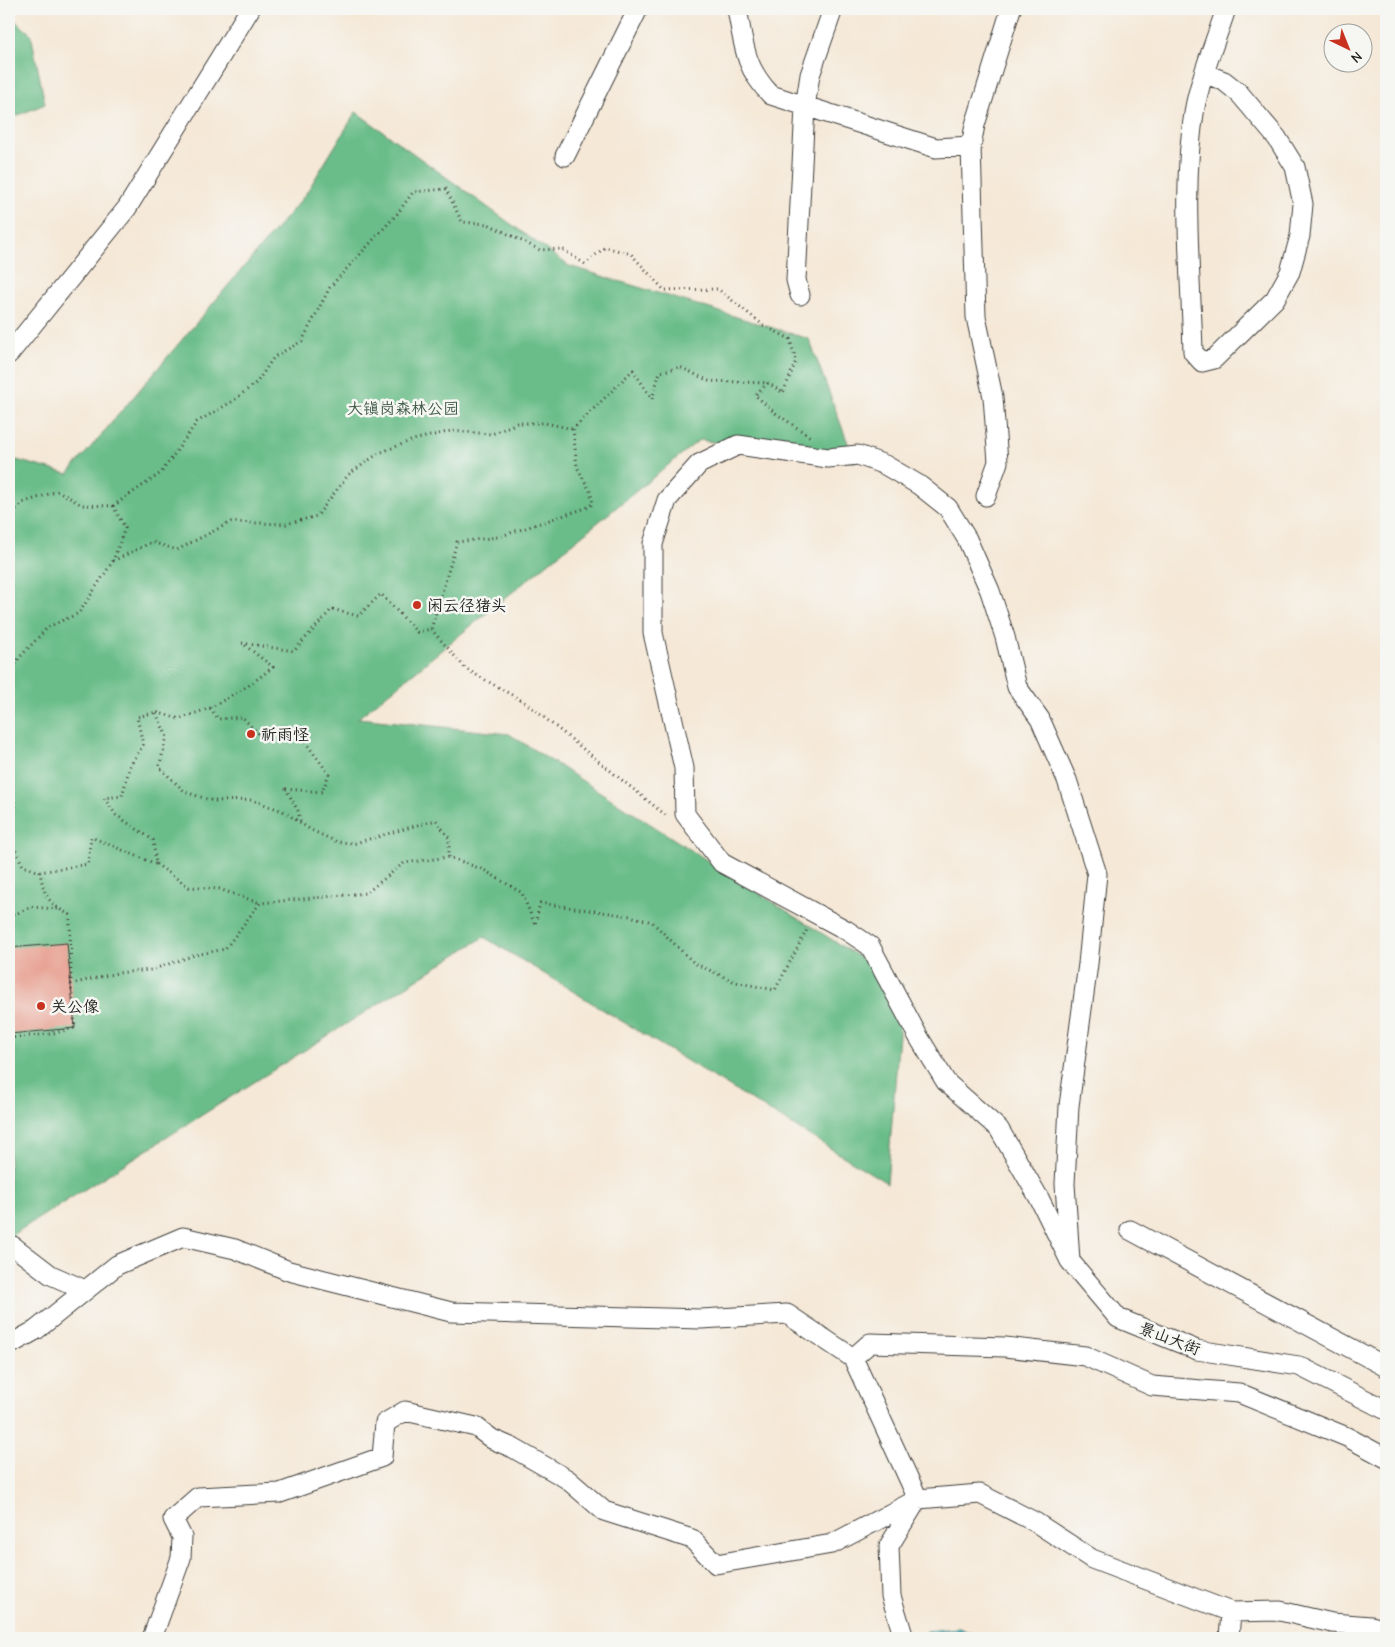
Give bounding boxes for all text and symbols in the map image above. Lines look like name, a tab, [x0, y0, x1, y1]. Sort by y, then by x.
north arrow	[1322, 22, 1372, 72]
text: N	[1347, 48, 1366, 66]
park label: 大镇岗森林公园	[347, 400, 459, 418]
place label: 闲云径猪头	[427, 597, 507, 615]
marker: 闲云径猪头	[411, 599, 423, 611]
place label: 祈雨怪	[261, 726, 309, 744]
marker: 祈雨怪	[245, 728, 257, 740]
place label: 关公像	[51, 998, 99, 1016]
marker: 关公像	[35, 1000, 47, 1012]
street label: 景山大街	[1137, 1319, 1203, 1359]

